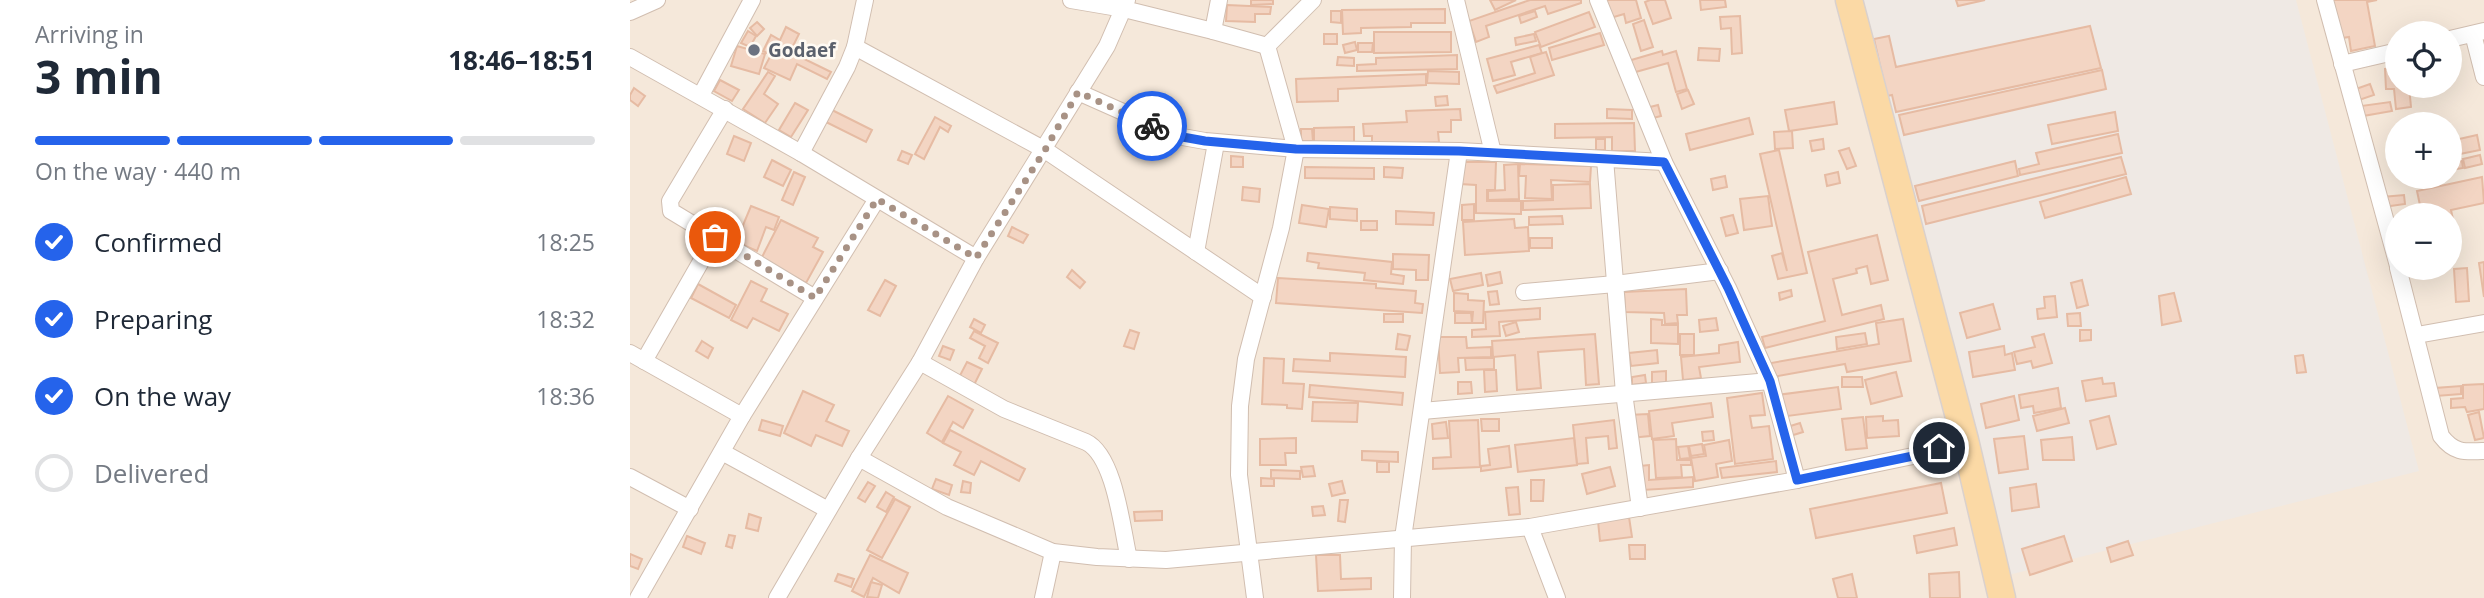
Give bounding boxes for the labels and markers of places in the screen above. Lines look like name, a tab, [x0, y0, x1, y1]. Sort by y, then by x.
place label: Godaef	[768, 37, 837, 63]
marker: Godaef	[746, 42, 762, 58]
pin	[685, 207, 745, 267]
pin	[1909, 418, 1969, 478]

